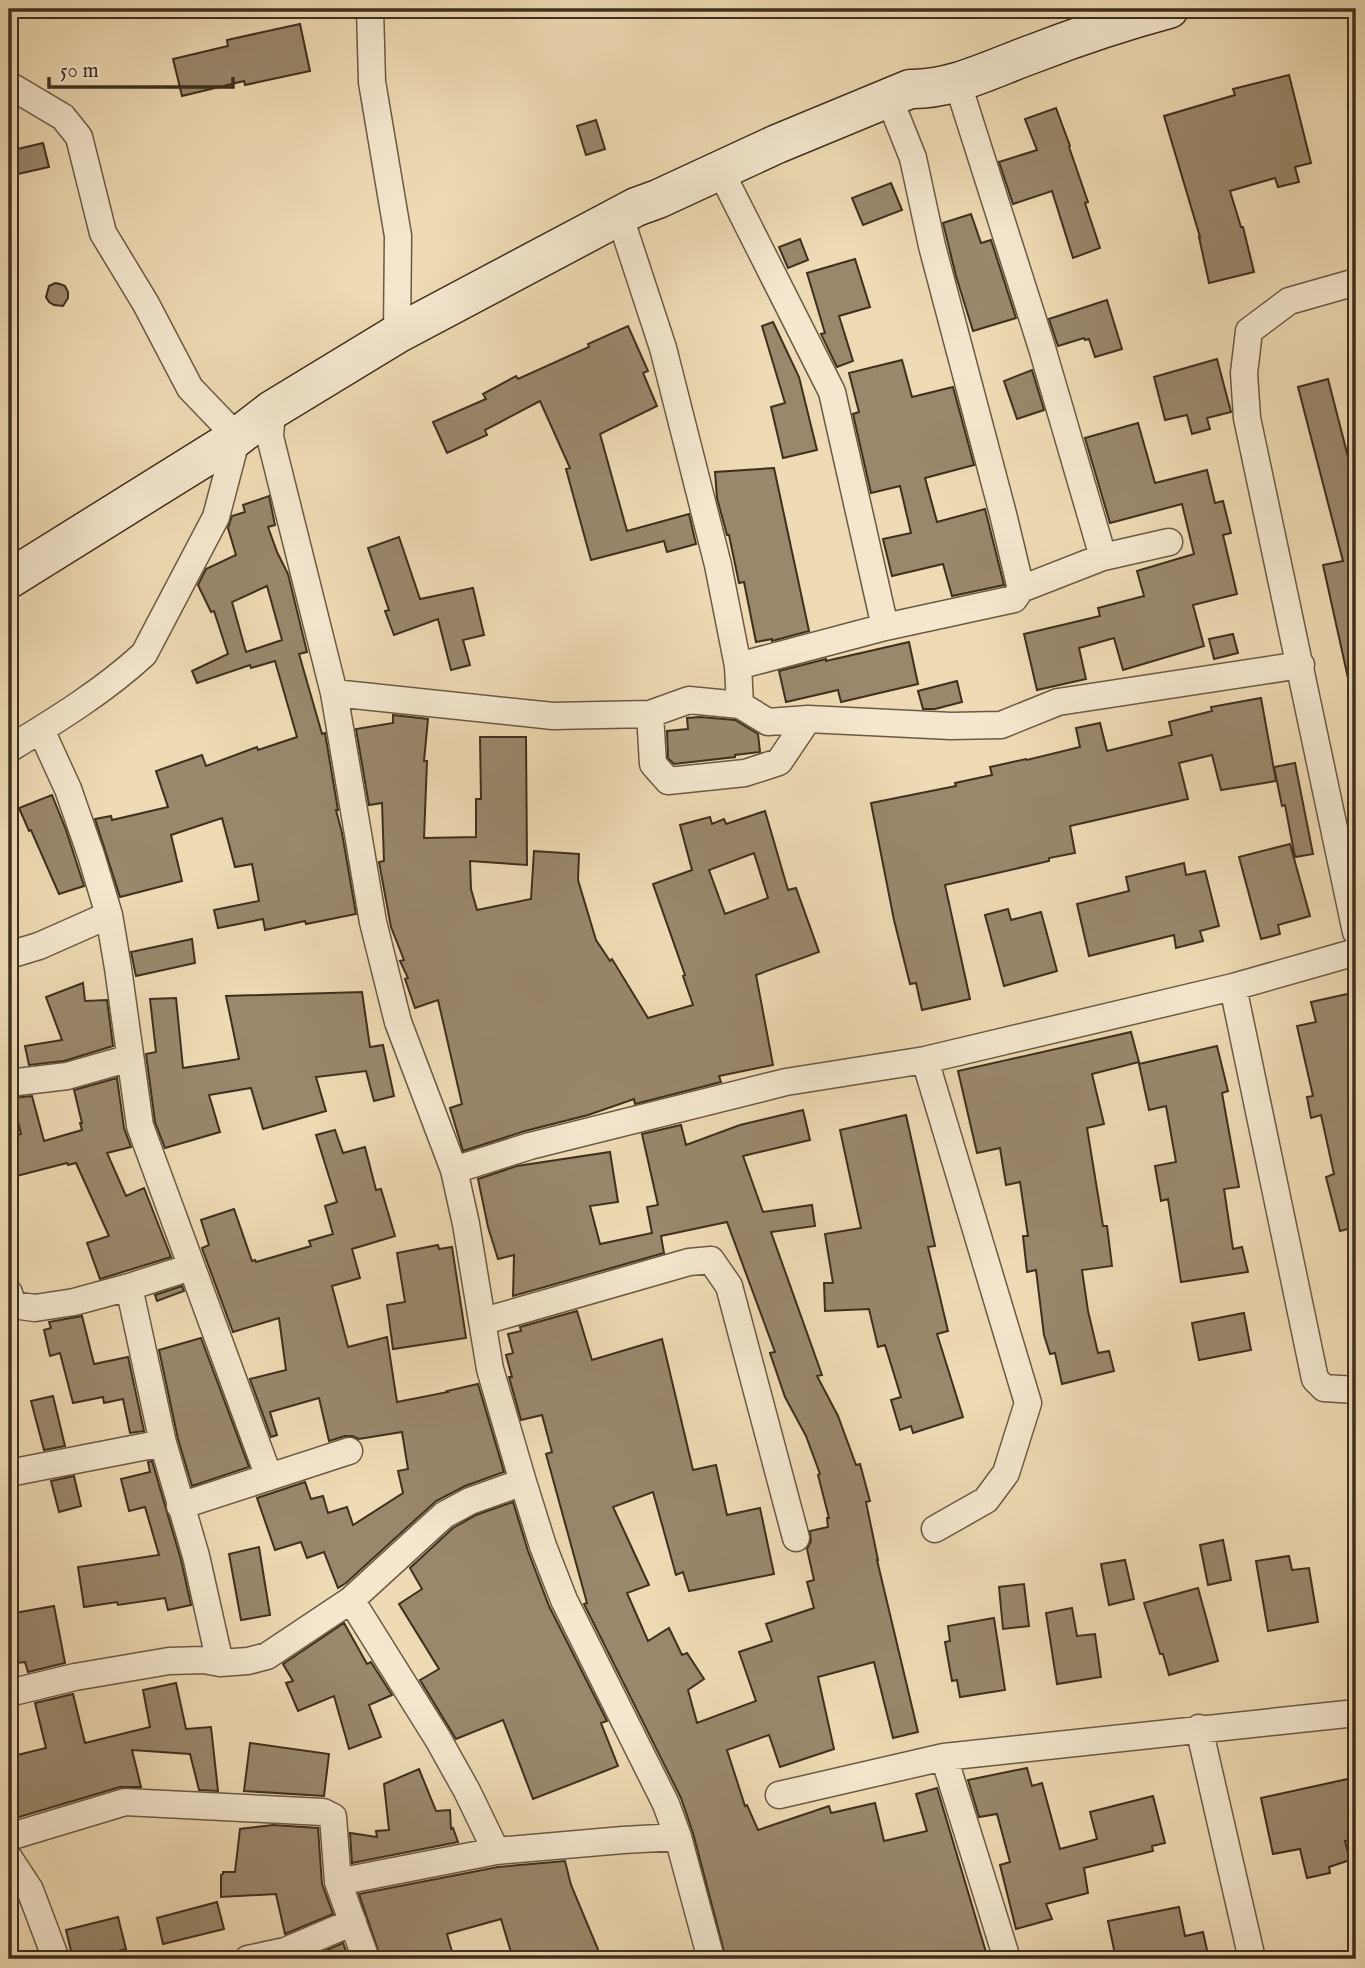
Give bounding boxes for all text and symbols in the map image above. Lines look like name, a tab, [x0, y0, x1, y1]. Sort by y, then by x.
scale bar	[49, 46, 233, 90]
text: 50 m	[60, 58, 99, 85]

